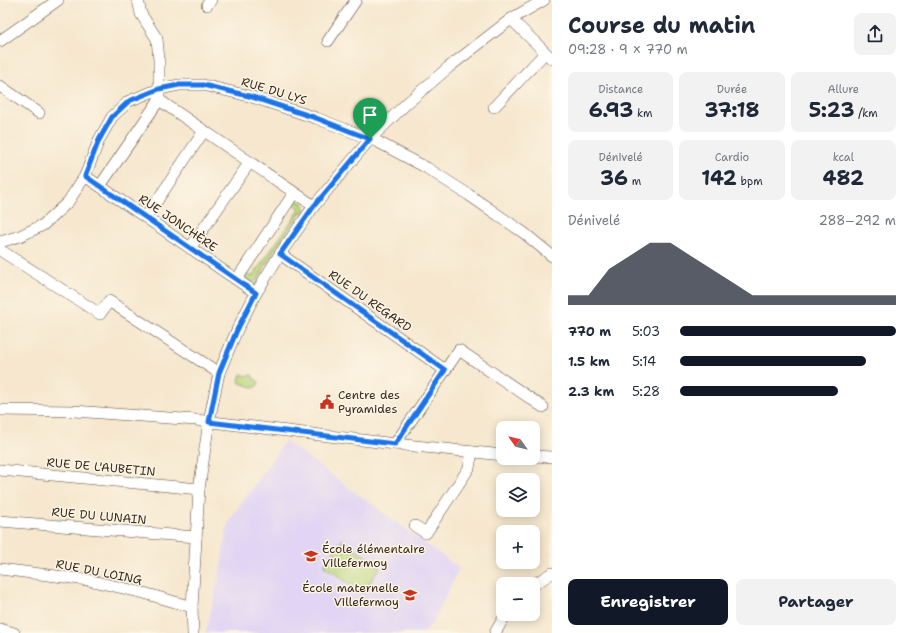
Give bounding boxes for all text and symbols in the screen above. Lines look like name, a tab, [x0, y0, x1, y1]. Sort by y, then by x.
text: Course du matin	[568, 11, 755, 40]
button: share	[854, 13, 896, 55]
text: 09:28 · 9 × 770 m	[568, 41, 688, 58]
street label: RUE DU LYS	[239, 73, 309, 109]
text: Distance	[598, 82, 643, 97]
text: Durée	[717, 82, 747, 97]
text: Allure	[828, 82, 859, 97]
text: 6.93	[589, 97, 633, 123]
text: 37:18	[705, 97, 759, 123]
text: 5:23	[809, 97, 854, 123]
pin	[353, 98, 387, 139]
icon: arrive	[359, 104, 381, 126]
text: km	[633, 106, 653, 121]
text: /km	[854, 106, 878, 121]
text: Dénivelé	[599, 150, 643, 165]
text: Cardio	[715, 150, 749, 165]
text: kcal	[833, 150, 854, 165]
text: 36	[600, 165, 628, 191]
text: 142	[701, 165, 737, 191]
text: 482	[823, 165, 864, 191]
text: m	[628, 174, 641, 189]
text: bpm	[737, 174, 763, 189]
street label: RUE JONCHÈRE	[135, 191, 221, 255]
text: Dénivelé	[568, 212, 620, 229]
text: 288–292 m	[819, 212, 896, 229]
street label: RUE DU REGARD	[325, 266, 415, 336]
text: 770 m	[568, 323, 611, 340]
text: 5:03	[632, 323, 660, 340]
text: 1.5 km	[568, 353, 610, 370]
text: 5:14	[632, 353, 656, 370]
text: 2.3 km	[568, 383, 614, 400]
text: 5:28	[632, 383, 660, 400]
place label: Centre des Pyramides	[338, 387, 400, 417]
public building icon: Centre des Pyramides	[319, 394, 335, 410]
north arrow	[496, 421, 540, 465]
map controls	[496, 421, 540, 621]
street label: RUE DE L'AUBETIN	[46, 454, 156, 480]
button: layers	[496, 473, 540, 517]
street label: RUE DU LUNAIN	[51, 504, 147, 528]
button: +	[496, 525, 540, 569]
place label: École élémentaire Villefermoy	[322, 541, 425, 571]
school or university icon: École élémentaire Villefermoy	[303, 548, 319, 564]
street label: RUE DU LOING	[55, 556, 143, 588]
button: −	[496, 577, 540, 621]
button: Enregistrer	[568, 579, 728, 625]
button: Partager	[736, 579, 896, 625]
place label: École maternelle Villefermoy	[302, 580, 399, 610]
school or university icon: École maternelle Villefermoy	[402, 587, 418, 603]

